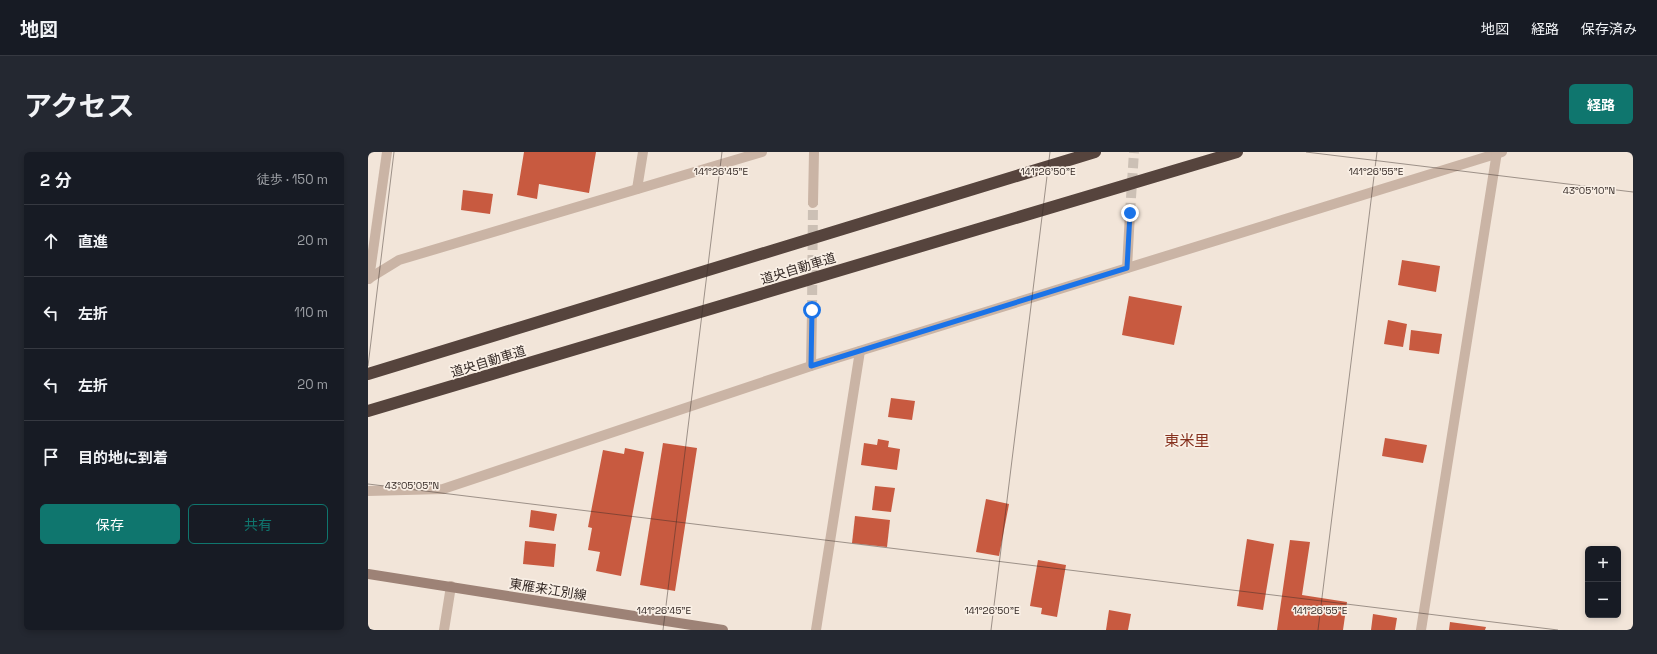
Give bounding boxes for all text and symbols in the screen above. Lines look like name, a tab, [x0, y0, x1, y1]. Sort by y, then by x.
text: 地図	[20, 17, 58, 42]
text: 地図	[1481, 20, 1509, 38]
text: 経路	[1531, 20, 1559, 38]
text: 保存済み	[1581, 20, 1637, 38]
button: 経路	[1569, 84, 1633, 124]
text: アクセス	[24, 88, 135, 124]
text: 141°26'45"E	[694, 165, 749, 178]
text: 141°26'50"E	[1020, 165, 1076, 178]
text: 141°26'55"E	[1349, 165, 1404, 178]
text: 2 分	[40, 169, 71, 191]
text: 徒歩 · 150 m	[257, 171, 328, 188]
text: 43°05'10"N	[1563, 184, 1615, 197]
route end	[1121, 204, 1139, 222]
icon: ahead	[40, 230, 62, 252]
text: 直進	[78, 232, 108, 251]
text: 20 m	[297, 232, 328, 249]
street label: 道央自動車道	[758, 249, 838, 288]
route start	[803, 301, 821, 319]
icon: left	[40, 302, 62, 324]
text: 左折	[78, 304, 108, 323]
text: 110 m	[294, 304, 328, 321]
street label: 道央自動車道	[448, 342, 528, 381]
icon: left	[40, 374, 62, 396]
text: 左折	[78, 376, 108, 395]
text: 20 m	[297, 376, 328, 393]
district label: 東米里	[1164, 431, 1210, 450]
icon: arrive	[40, 446, 62, 468]
text: 目的地に到着	[78, 448, 168, 467]
text: 43°05'05"N	[385, 479, 439, 492]
button: 保存	[40, 504, 180, 544]
button: 共有	[188, 504, 328, 544]
map controls	[1585, 546, 1621, 618]
button: +	[1585, 546, 1621, 582]
street label: 東雁来江別線	[508, 575, 588, 604]
button: −	[1585, 582, 1621, 618]
text: 141°26'45"E	[637, 604, 692, 617]
text: 141°26'50"E	[964, 604, 1020, 617]
text: 141°26'55"E	[1293, 604, 1348, 617]

